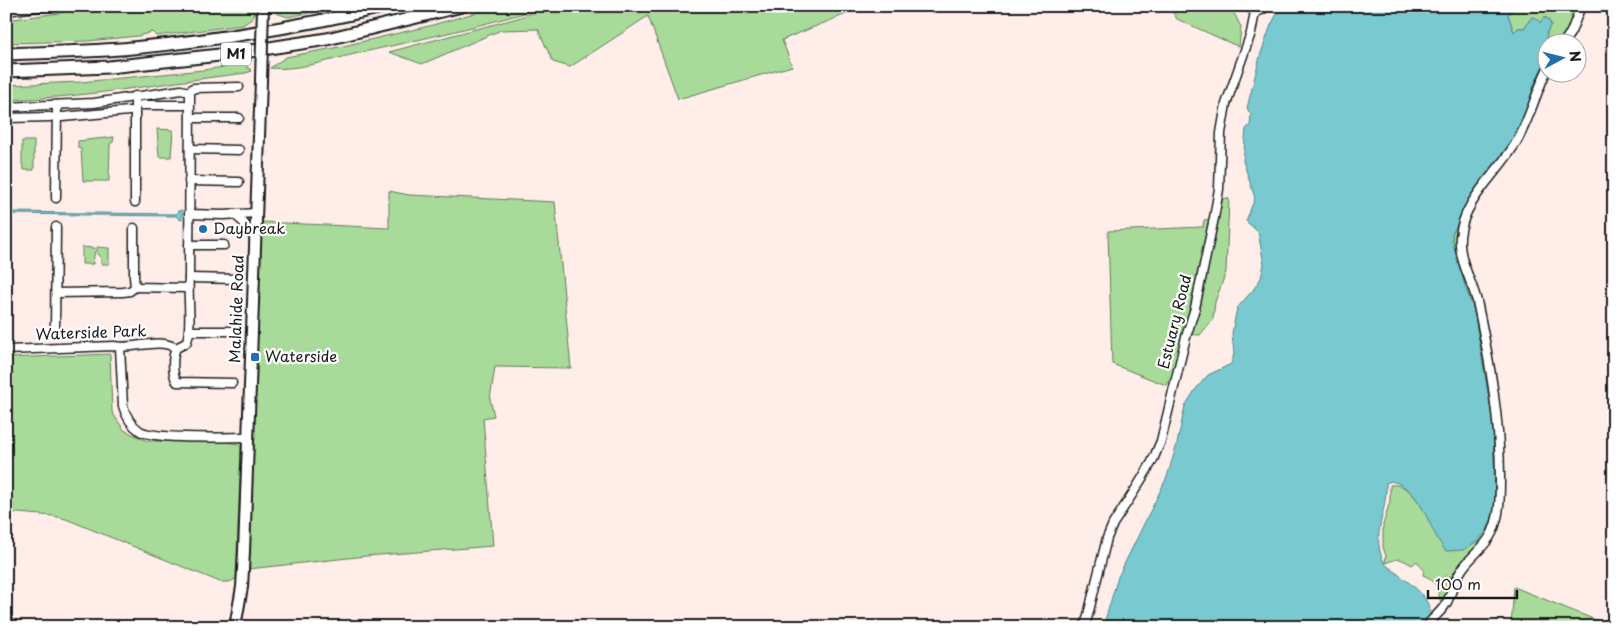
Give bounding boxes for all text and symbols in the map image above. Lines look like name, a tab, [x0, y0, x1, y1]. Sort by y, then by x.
north arrow	[1538, 32, 1588, 82]
road number: M1	[221, 42, 251, 66]
text: N	[1564, 50, 1586, 63]
place label: Daybreak	[213, 216, 285, 239]
marker: Daybreak	[197, 223, 209, 235]
street label: Malahide Road	[222, 255, 249, 363]
street label: Estuary Road	[1151, 272, 1196, 371]
street label: Waterside Park	[35, 318, 147, 345]
place label: Waterside	[265, 344, 337, 367]
marker: Waterside	[249, 351, 261, 363]
scale bar	[1428, 568, 1516, 600]
text: 100 m	[1435, 572, 1481, 595]

